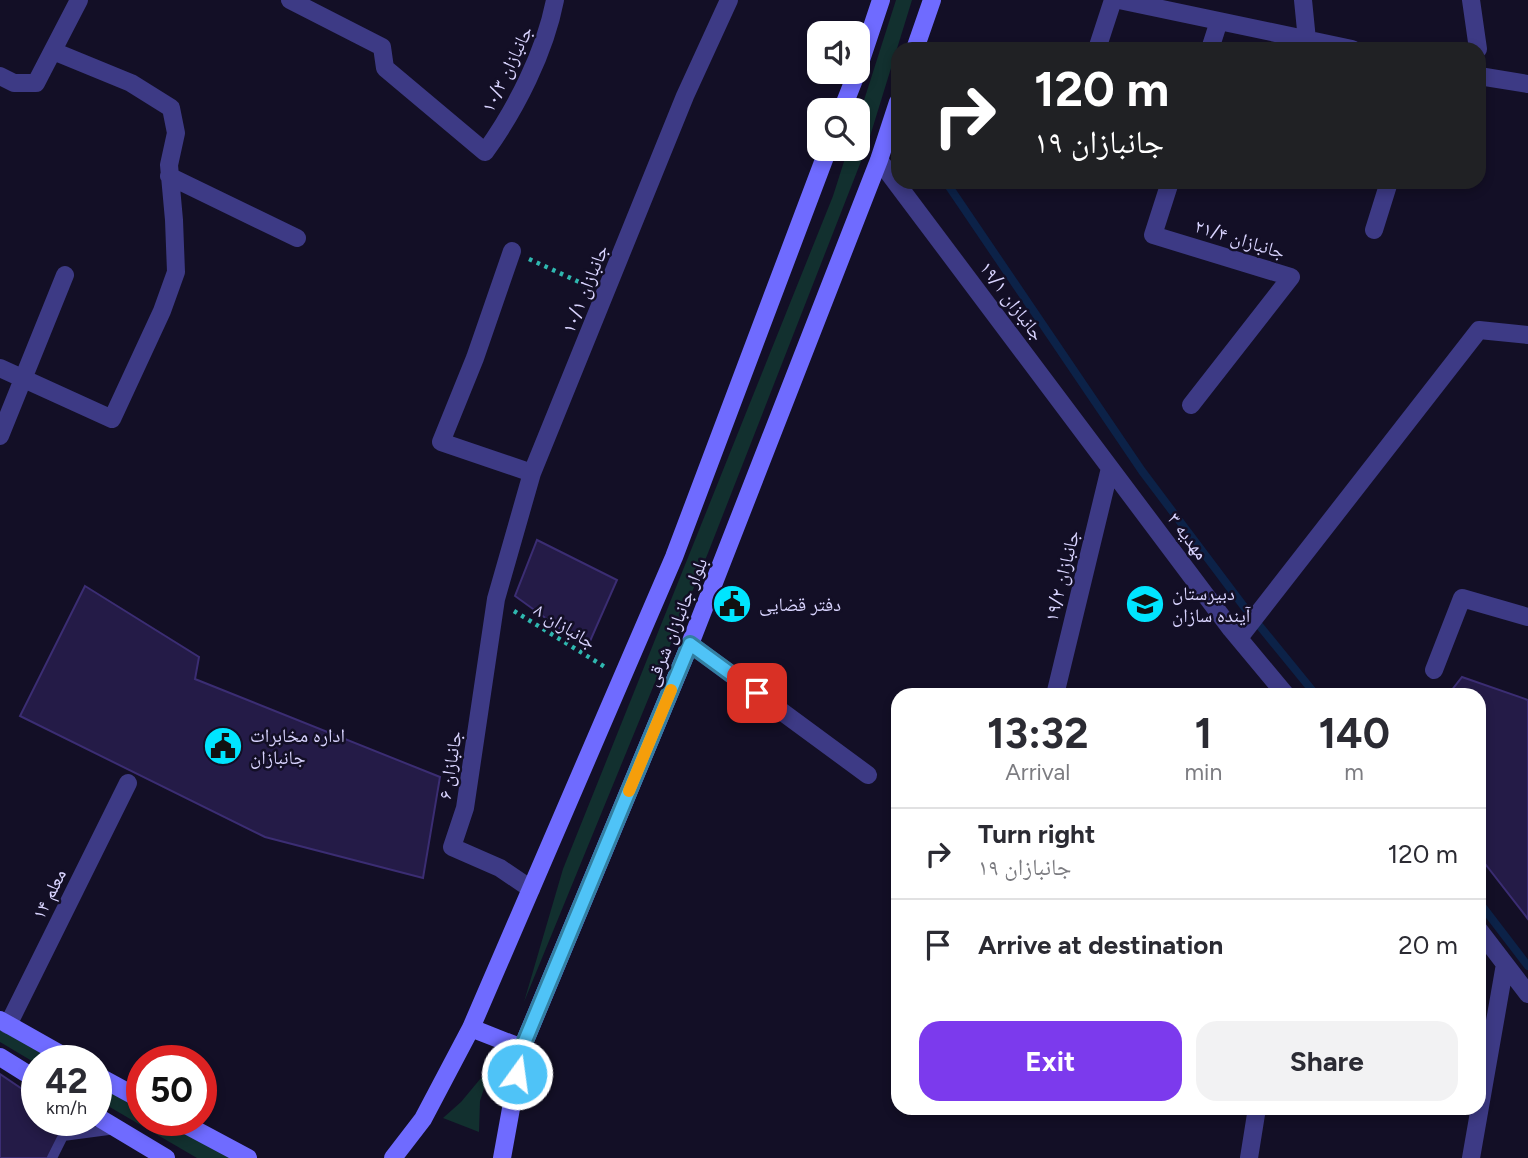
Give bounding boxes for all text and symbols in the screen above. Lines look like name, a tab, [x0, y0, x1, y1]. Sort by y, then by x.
map controls	[807, 21, 870, 161]
button: sound	[807, 21, 870, 84]
street label: جانبازان ۱۰/۳	[476, 22, 538, 116]
text: 120 m	[1034, 59, 1169, 118]
icon: right	[919, 70, 1010, 161]
button: search	[807, 98, 870, 161]
text: جانبازان ۱۹	[1034, 123, 1164, 161]
street label: جانبازان ۲۱/۴	[1192, 214, 1288, 264]
street label: جانبازان ۱۰/۱	[557, 242, 613, 336]
street label: جانبازان ۱۹/۱	[975, 257, 1049, 345]
street label: مهدیه ۳	[1163, 508, 1213, 564]
street label: جانبازان ۱۹/۲	[1040, 528, 1084, 624]
street label: بلوار جانبازان شرقی	[640, 554, 712, 690]
place label: دبیرستان آینده سازان	[1172, 582, 1252, 627]
public building icon: دفتر قضایی	[711, 583, 753, 625]
school or university icon: دبیرستان آینده سازان	[1124, 583, 1166, 625]
place label: دفتر قضایی	[759, 593, 841, 616]
street label: جانبازان ۸	[530, 598, 600, 654]
pin	[727, 663, 787, 723]
icon: arrive	[738, 674, 776, 712]
text: 13:32	[987, 708, 1088, 759]
text: 1	[1195, 708, 1212, 759]
text: 140	[1318, 708, 1390, 759]
place label: اداره مخابرات جانبازان	[250, 724, 345, 769]
public building icon: اداره مخابرات جانبازان	[202, 725, 244, 767]
street label: جانبازان ۶	[433, 729, 467, 801]
text: Arrival	[1005, 758, 1070, 786]
text: min	[1185, 758, 1222, 786]
text: m	[1344, 758, 1364, 786]
text: Turn right	[978, 818, 1095, 850]
icon: right	[919, 835, 957, 873]
text: 120 m	[1388, 838, 1458, 870]
text: جانبازان ۱۹	[978, 853, 1071, 881]
street label: معلم ۱۴	[27, 865, 72, 923]
icon: arrive	[919, 926, 957, 964]
text: Arrive at destination	[978, 929, 1223, 961]
text: 20 m	[1398, 929, 1458, 961]
button: Exit	[919, 1021, 1182, 1101]
button: Share	[1196, 1021, 1458, 1101]
position arrow	[480, 1037, 554, 1111]
speed limit sign: 50	[126, 1045, 217, 1136]
text: 42	[45, 1060, 88, 1102]
text: km/h	[46, 1097, 87, 1119]

